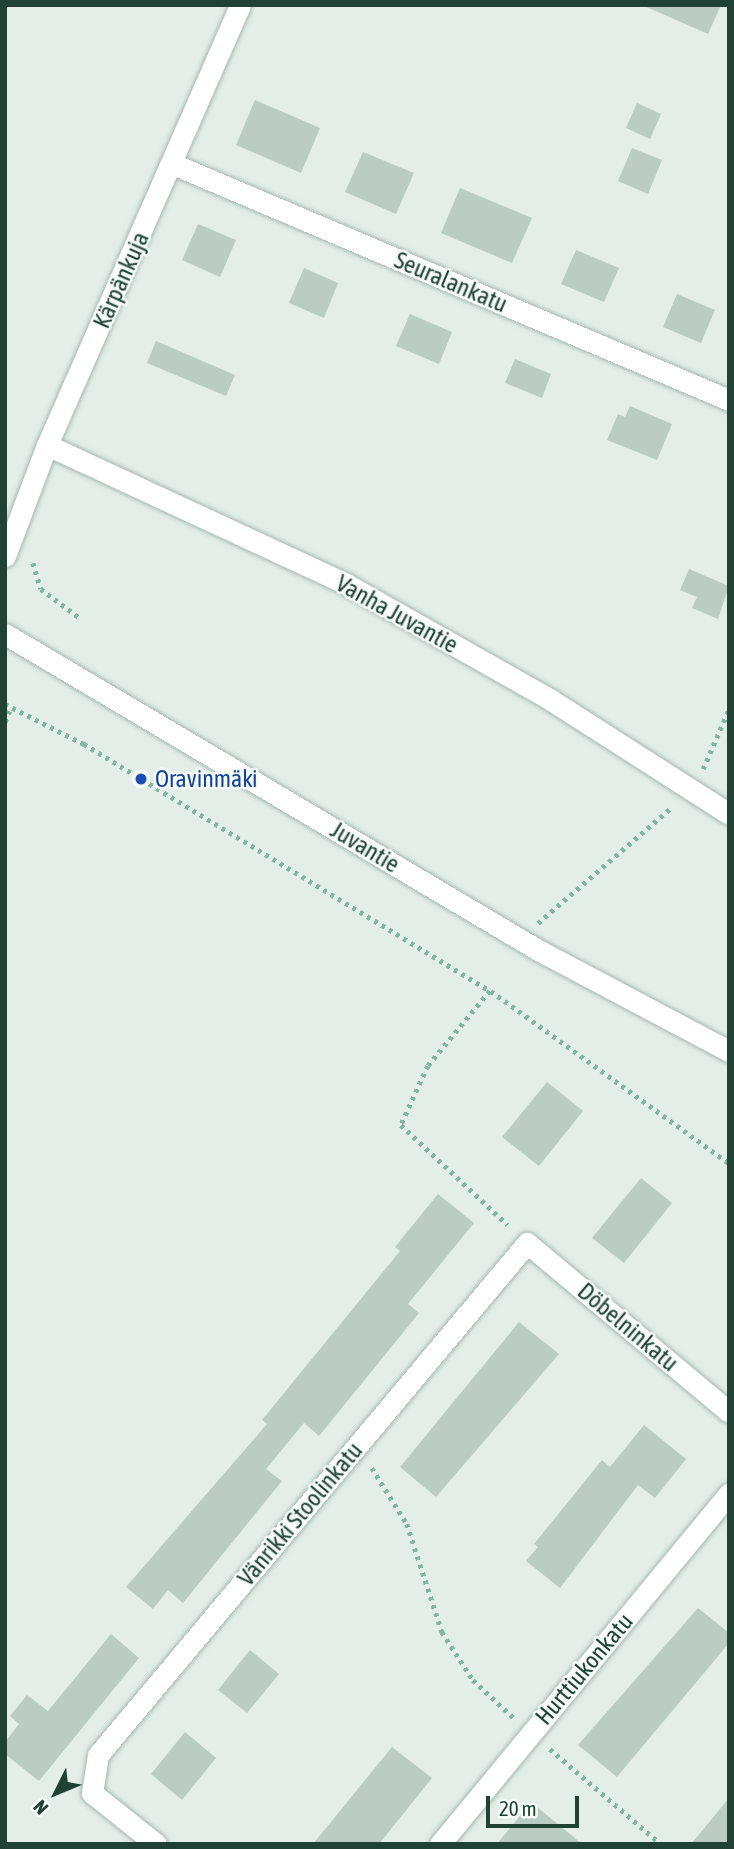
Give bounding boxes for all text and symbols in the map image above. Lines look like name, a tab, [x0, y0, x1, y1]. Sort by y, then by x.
street label: Kärpänkuja	[87, 227, 155, 333]
street label: Seuralankatu	[390, 245, 512, 319]
street label: Vanha Juvantie	[331, 569, 463, 659]
place label: Oravinmäki	[155, 765, 258, 793]
marker: Oravinmäki	[133, 771, 149, 787]
street label: Juvantie	[325, 815, 405, 879]
street label: Döbelninkatu	[572, 1277, 684, 1377]
street label: Vänrikki Stoolinkatu	[232, 1436, 368, 1592]
street label: Hurttiukonkatu	[529, 1607, 639, 1731]
north arrow	[21, 1758, 91, 1828]
scale bar	[489, 1783, 582, 1827]
text: N	[29, 1796, 53, 1819]
text: 20 m	[499, 1796, 537, 1820]

